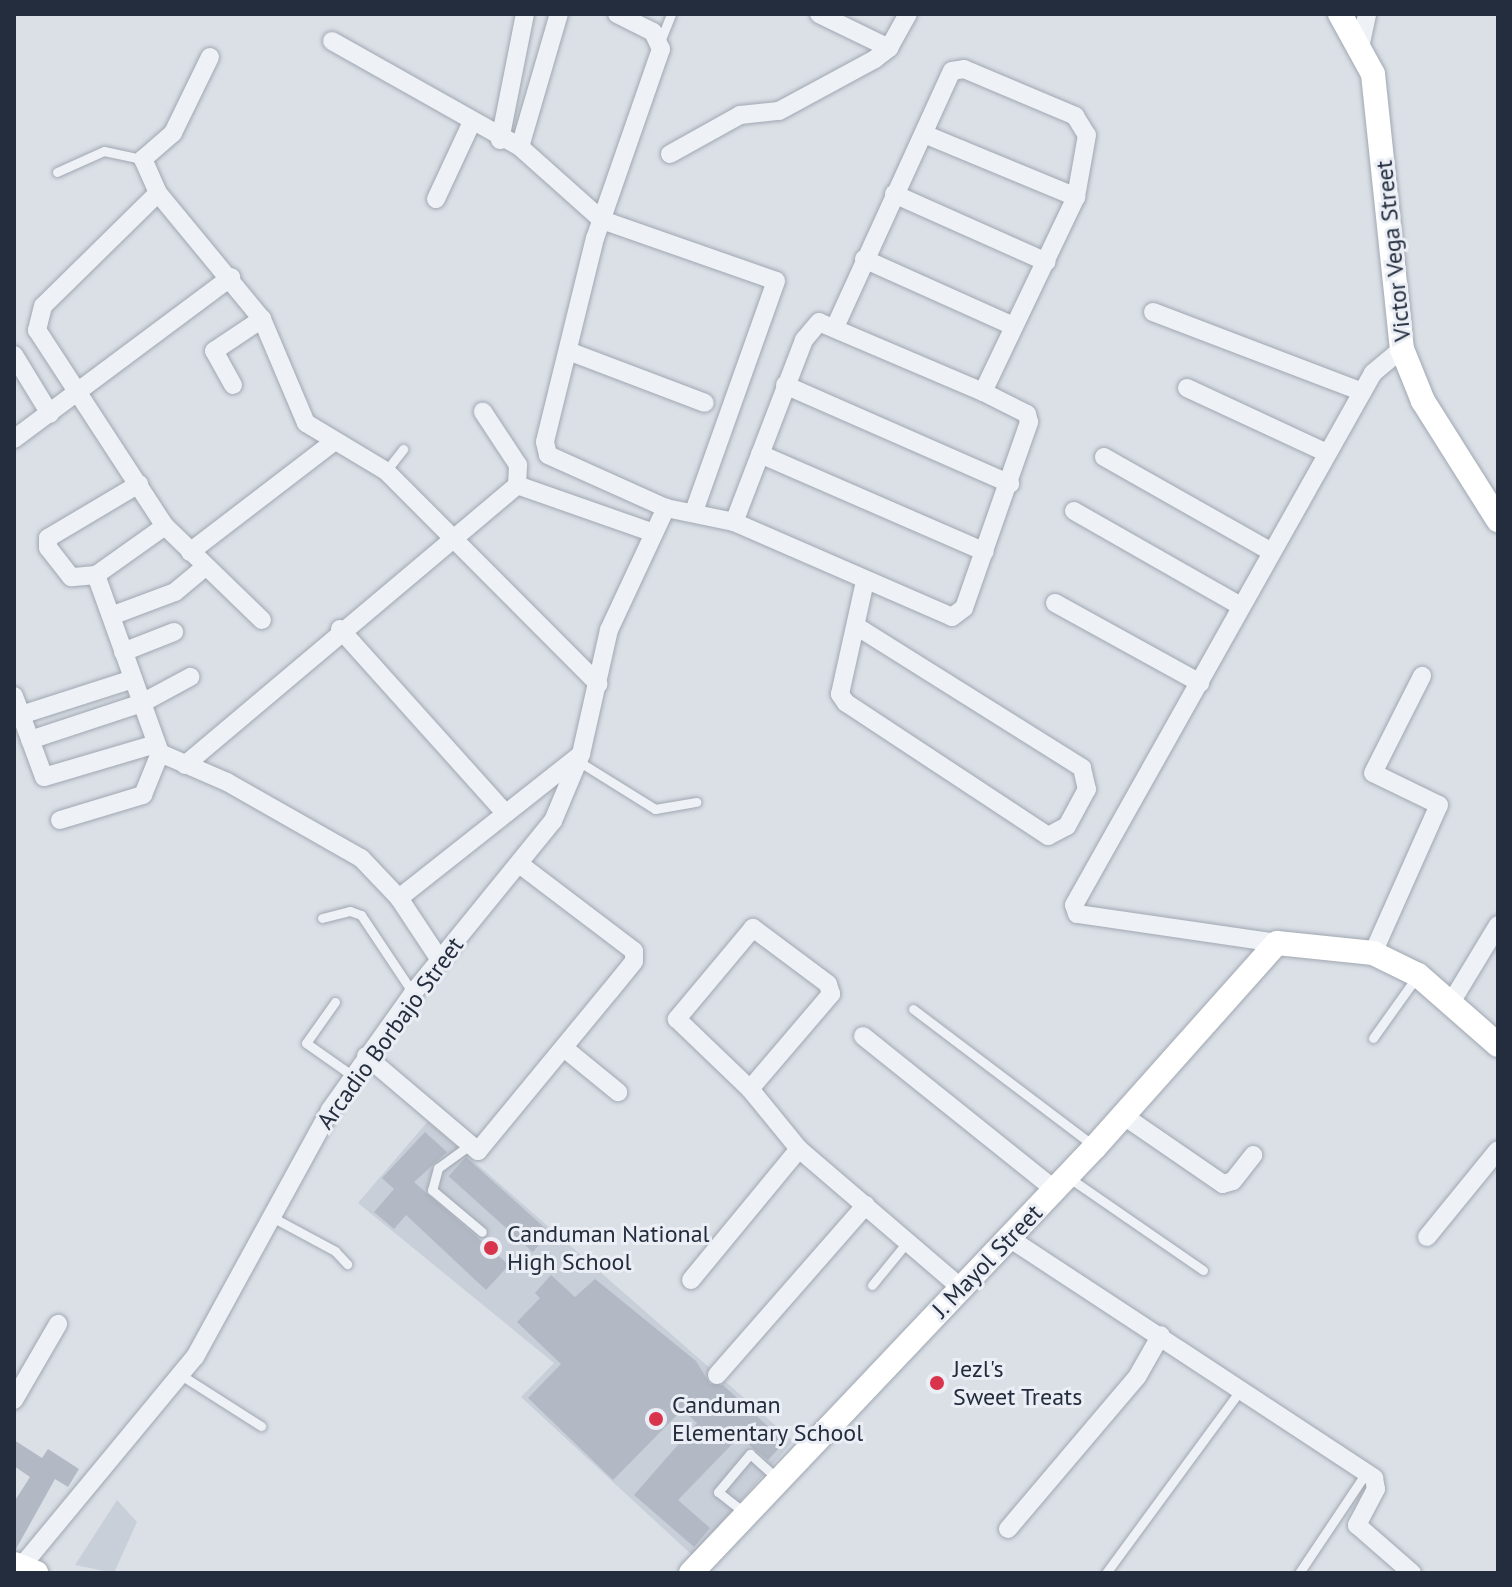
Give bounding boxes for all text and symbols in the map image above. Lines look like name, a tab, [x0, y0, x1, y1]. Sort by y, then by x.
street label: Victor Vega Street	[1369, 159, 1417, 343]
street label: Arcadio Borbajo Street	[311, 931, 469, 1135]
street label: J. Mayol Street	[925, 1198, 1049, 1324]
place label: Canduman National High School	[507, 1220, 710, 1276]
marker: Canduman National High School	[482, 1239, 500, 1257]
place label: Jezl's Sweet Treats	[953, 1355, 1083, 1411]
marker: Jezl's Sweet Treats	[928, 1374, 946, 1392]
place label: Canduman Elementary School	[672, 1391, 864, 1447]
marker: Canduman Elementary School	[647, 1410, 665, 1428]

